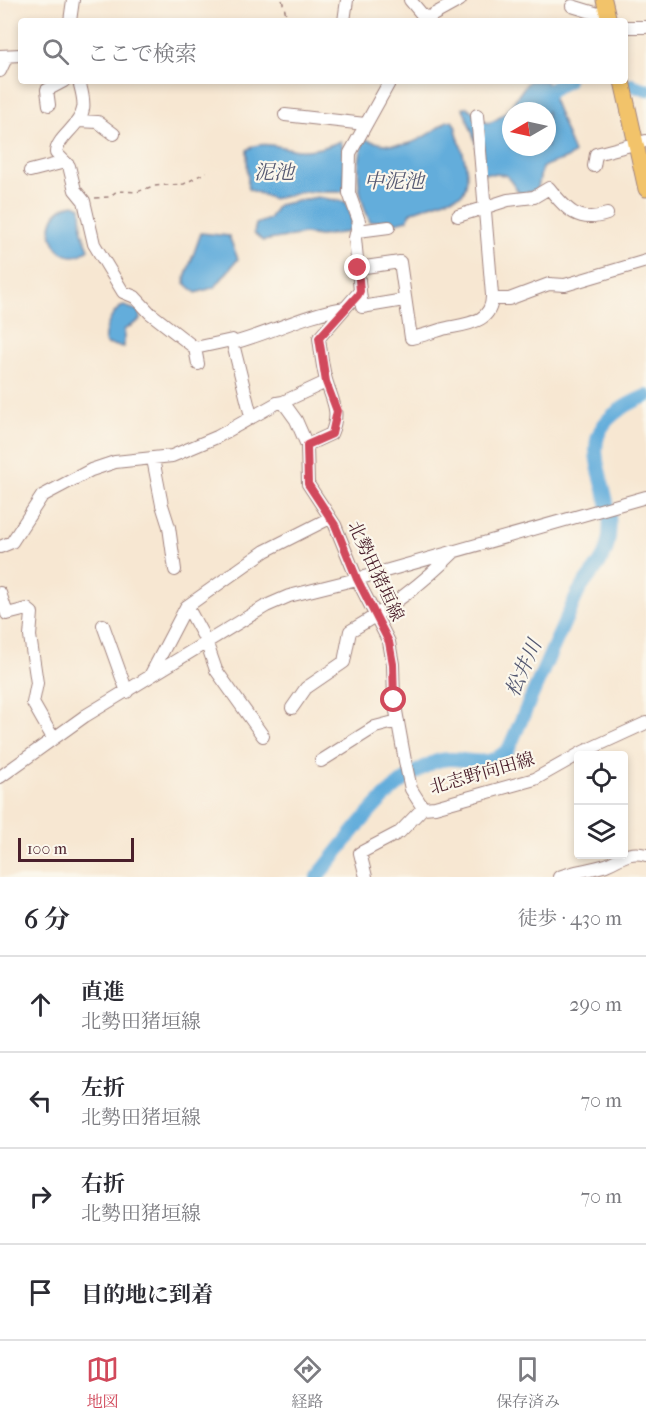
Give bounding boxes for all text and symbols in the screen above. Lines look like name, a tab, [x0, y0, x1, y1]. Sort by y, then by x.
search box	[18, 18, 628, 84]
icon: search	[39, 35, 72, 68]
text: ここで検索	[87, 41, 197, 67]
north arrow	[502, 102, 556, 156]
water label: 泥池	[254, 161, 296, 184]
water label: 中泥池	[364, 170, 426, 193]
route end	[344, 254, 370, 280]
street label: 北勢田猪垣線	[343, 518, 408, 625]
water label: 松井川	[501, 634, 547, 700]
route start	[380, 686, 406, 712]
street label: 北志野向田線	[427, 749, 537, 798]
map controls	[574, 751, 628, 859]
button: locate	[574, 751, 628, 805]
button: layers	[574, 805, 628, 859]
scale bar	[18, 835, 134, 862]
text: 100 m	[27, 839, 67, 858]
text: 6 分	[24, 904, 70, 935]
text: 徒歩 · 430 m	[517, 907, 622, 930]
text: 直進	[81, 979, 125, 1005]
icon: ahead	[24, 988, 57, 1021]
text: 290 m	[569, 993, 622, 1016]
text: 北勢田猪垣線	[81, 1010, 201, 1033]
text: 左折	[81, 1075, 125, 1101]
icon: left	[24, 1084, 57, 1117]
text: 70 m	[580, 1089, 622, 1112]
text: 北勢田猪垣線	[81, 1106, 201, 1129]
text: 右折	[81, 1171, 125, 1197]
icon: right	[24, 1180, 57, 1213]
text: 70 m	[580, 1185, 622, 1208]
text: 北勢田猪垣線	[81, 1202, 201, 1225]
icon: arrive	[24, 1276, 57, 1309]
text: 目的地に到着	[81, 1282, 213, 1308]
tab: 地図	[86, 1353, 119, 1412]
tab: 経路	[291, 1353, 324, 1412]
tab: 保存済み	[496, 1353, 560, 1412]

